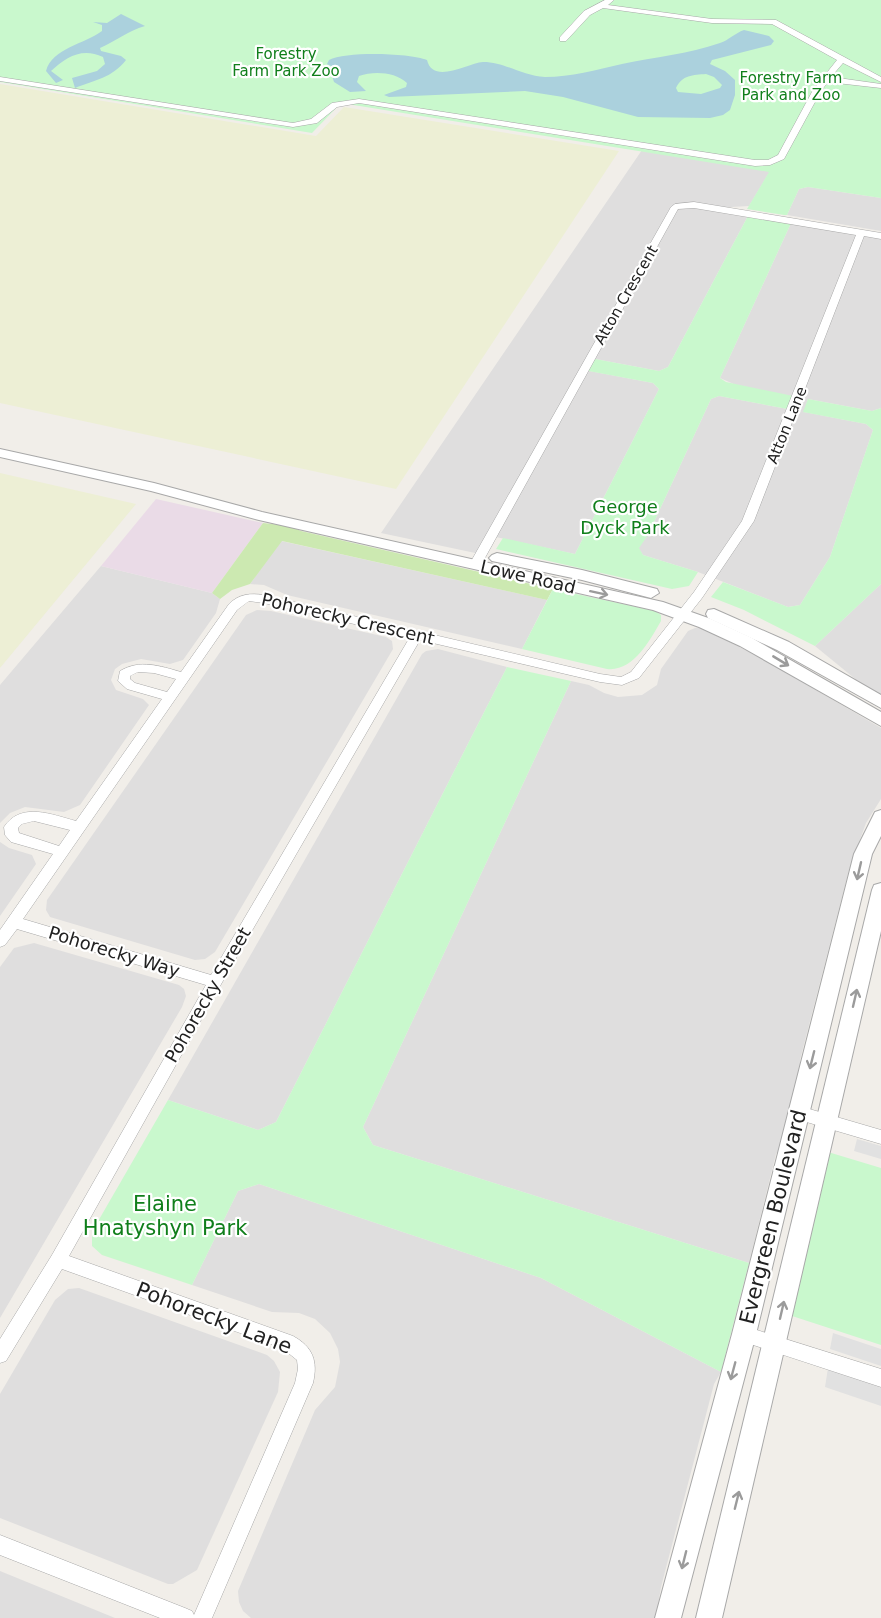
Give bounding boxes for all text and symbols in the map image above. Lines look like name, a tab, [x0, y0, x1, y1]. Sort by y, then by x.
park label: Forestry Farm Park Zoo	[232, 45, 340, 80]
park label: Forestry Farm Park and Zoo	[740, 69, 842, 104]
street label: Atton Crescent	[590, 242, 662, 348]
street label: Atton Lane	[763, 384, 811, 466]
park label: George Dyck Park	[580, 496, 670, 538]
street label: Lowe Road	[478, 555, 578, 598]
street label: Pohorecky Crescent	[259, 588, 437, 649]
one-way arrow	[589, 588, 609, 599]
one-way arrow	[772, 656, 789, 668]
one-way arrow	[853, 860, 864, 880]
street label: Pohorecky Way	[46, 922, 183, 982]
street label: Pohorecky Street	[160, 923, 255, 1066]
one-way arrow	[850, 988, 862, 1007]
one-way arrow	[806, 1050, 817, 1069]
street label: Evergreen Boulevard	[735, 1107, 811, 1327]
park label: Elaine Hnatyshyn Park	[83, 1192, 248, 1240]
street label: Pohorecky Lane	[133, 1277, 295, 1359]
one-way arrow	[777, 1301, 789, 1320]
one-way arrow	[727, 1361, 739, 1380]
one-way arrow	[732, 1491, 744, 1510]
one-way arrow	[678, 1550, 690, 1569]

